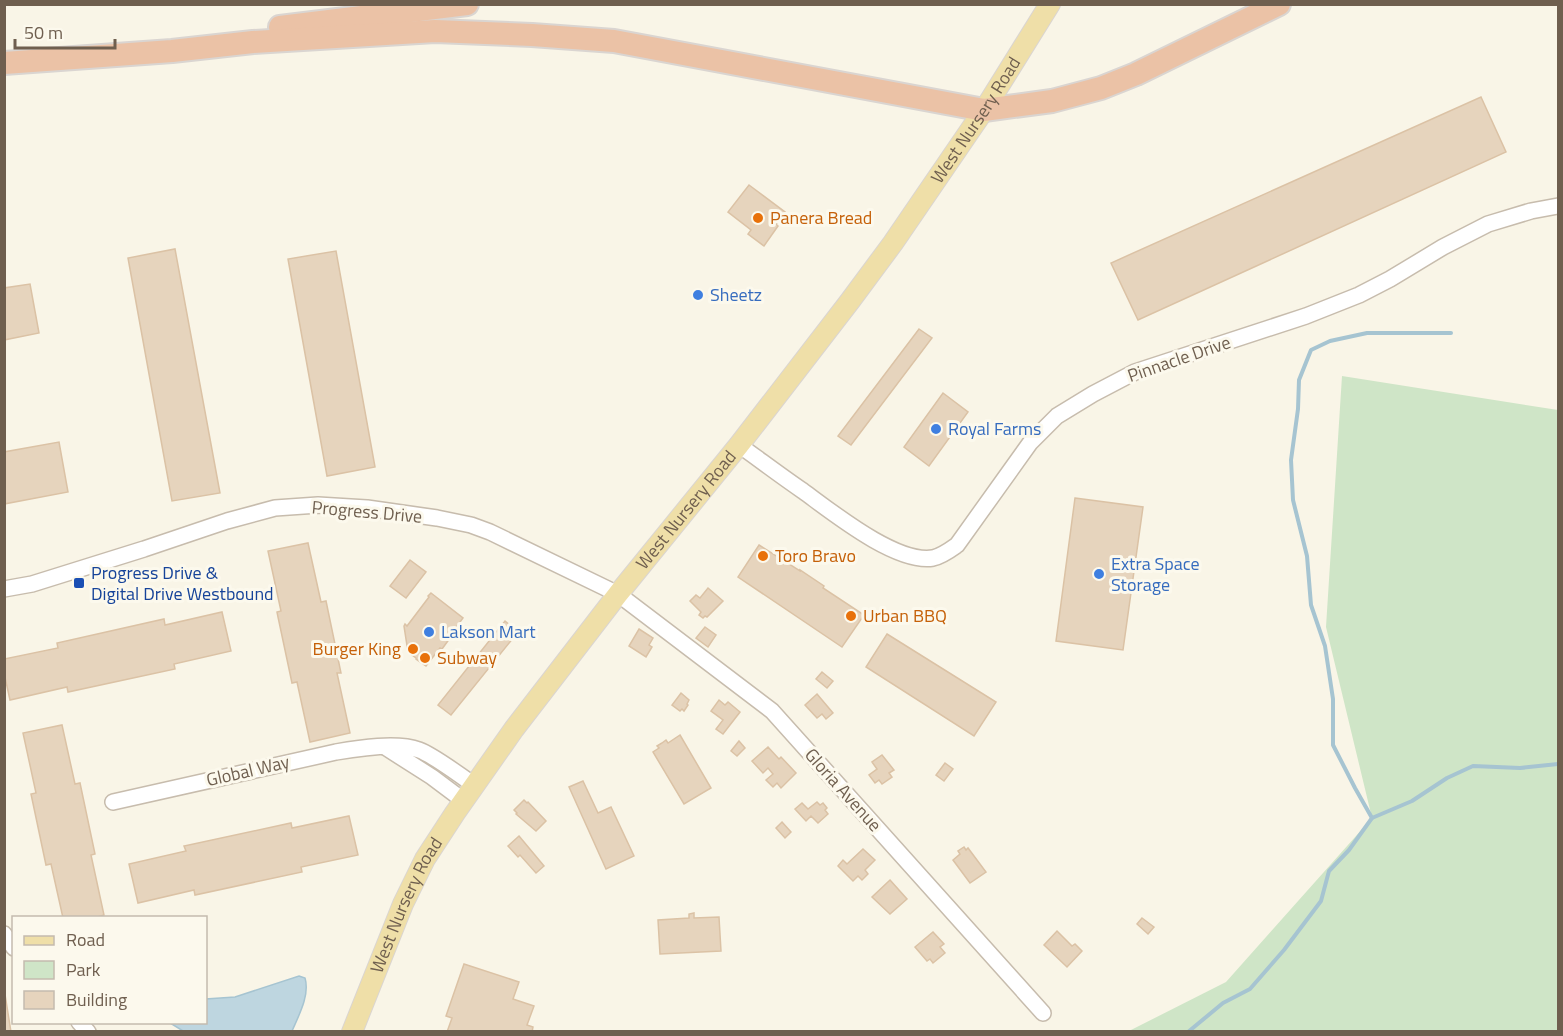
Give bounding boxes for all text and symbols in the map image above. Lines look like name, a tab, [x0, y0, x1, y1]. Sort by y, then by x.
scale bar	[15, 12, 116, 50]
text: 50 m	[24, 19, 63, 46]
street label: West Nursery Road	[924, 51, 1027, 189]
place label: Panera Bread	[770, 204, 872, 231]
marker: Panera Bread	[751, 211, 765, 225]
place label: Sheetz	[710, 281, 762, 308]
marker: Sheetz	[691, 288, 705, 302]
street label: Pinnacle Drive	[1124, 328, 1234, 389]
place label: Royal Farms	[948, 415, 1041, 442]
marker: Royal Farms	[929, 422, 943, 436]
street label: West Nursery Road	[629, 444, 743, 575]
street label: Progress Drive	[311, 493, 423, 530]
place label: Toro Bravo	[775, 542, 856, 569]
marker: Toro Bravo	[756, 549, 770, 563]
place label: Extra Space Storage	[1111, 550, 1200, 598]
place label: Progress Drive & Digital Drive Westbound	[91, 559, 274, 607]
marker: Extra Space Storage	[1092, 567, 1106, 581]
marker: Progress Drive & Digital Drive Westbound	[72, 576, 86, 590]
place label: Urban BBQ	[863, 602, 947, 629]
marker: Urban BBQ	[844, 609, 858, 623]
place label: Lakson Mart	[441, 618, 536, 645]
marker: Lakson Mart	[422, 625, 436, 639]
place label: Burger King	[313, 635, 401, 662]
marker: Burger King	[406, 642, 420, 656]
place label: Subway	[437, 644, 497, 671]
marker: Subway	[418, 651, 432, 665]
street label: Gloria Avenue	[798, 742, 888, 837]
street label: Global Way	[204, 748, 292, 793]
street label: West Nursery Road	[363, 832, 449, 977]
legend	[12, 916, 207, 1024]
text: Road	[66, 926, 105, 953]
text: Park	[66, 956, 101, 983]
text: Building	[66, 986, 127, 1013]

